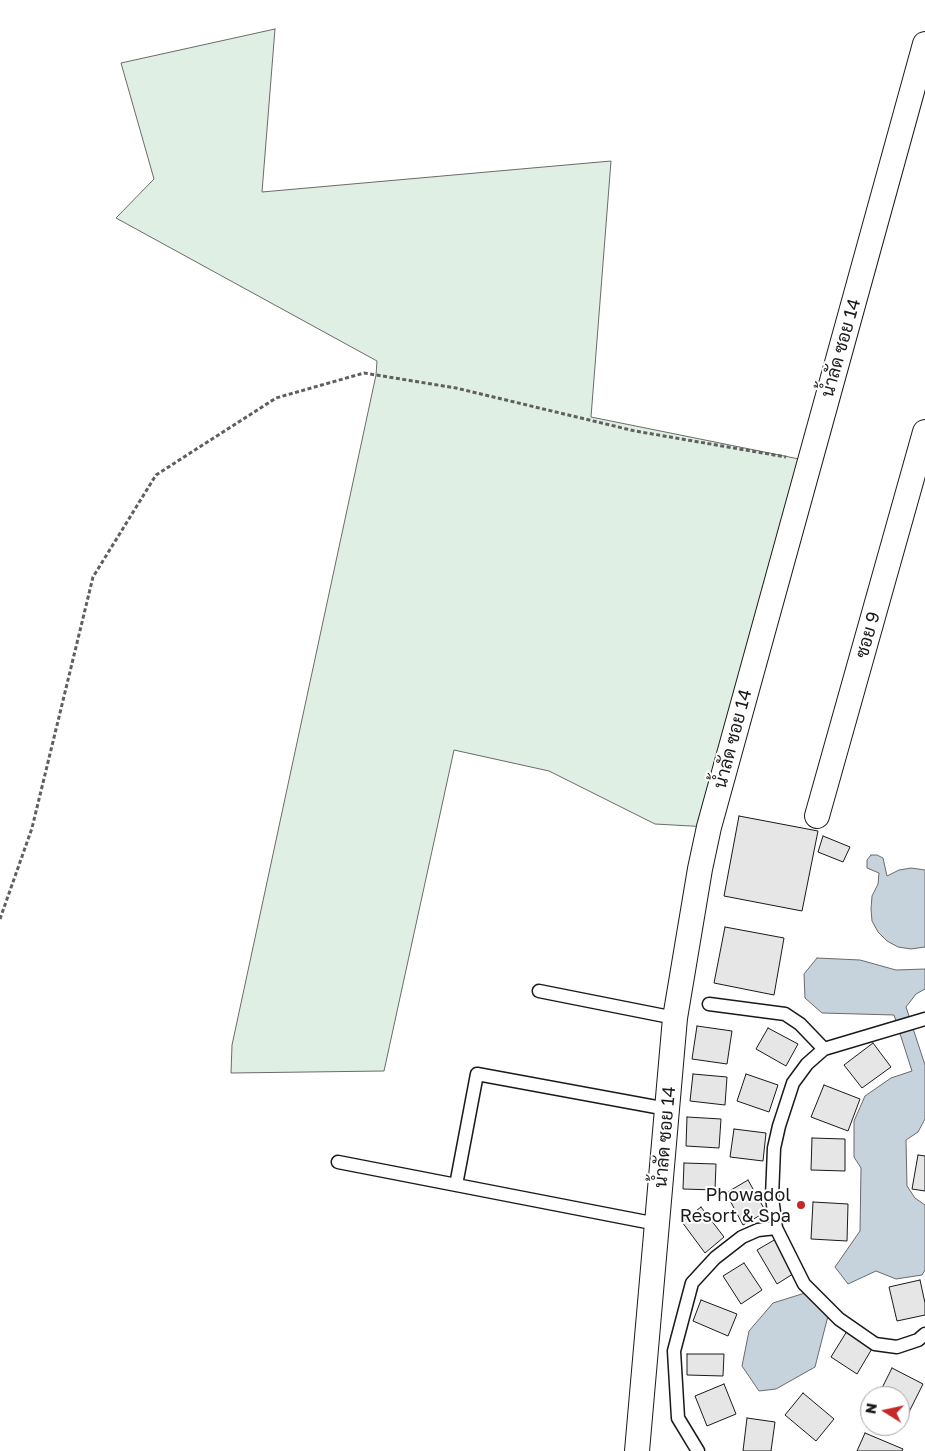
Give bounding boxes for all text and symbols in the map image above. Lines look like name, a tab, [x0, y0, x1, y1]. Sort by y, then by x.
street label: น้ำลัด ซอย 14	[817, 296, 865, 400]
street label: ซอย 9	[851, 609, 885, 661]
street label: น้ำลัด ซอย 14	[709, 687, 757, 791]
street label: น้ำลัด ซอย 14	[650, 1085, 680, 1189]
place label: Phowadol Resort & Spa	[680, 1184, 791, 1226]
marker: Phowadol Resort & Spa	[795, 1199, 807, 1211]
north arrow	[860, 1386, 910, 1436]
text: N	[861, 1402, 880, 1415]

